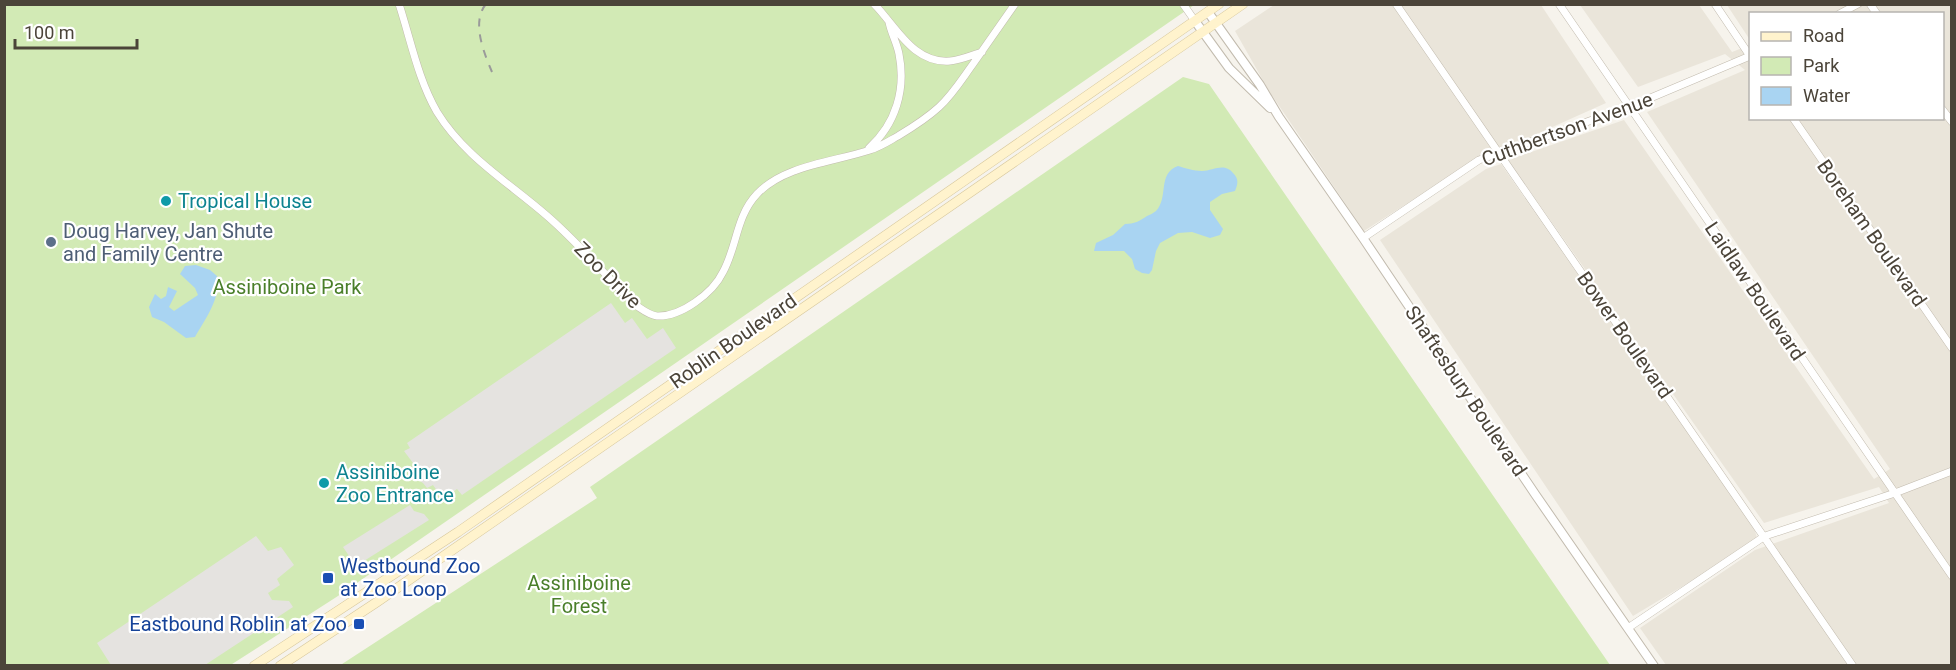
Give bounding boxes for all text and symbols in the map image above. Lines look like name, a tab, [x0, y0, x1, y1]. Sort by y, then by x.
scale bar	[15, 12, 136, 50]
legend	[1749, 12, 1944, 120]
text: 100 m	[24, 22, 75, 43]
text: Road	[1803, 25, 1844, 46]
text: Park	[1803, 55, 1840, 76]
text: Water	[1803, 85, 1850, 106]
street label: Cuthbertson Avenue	[1478, 87, 1656, 171]
street label: Boreham Boulevard	[1812, 155, 1932, 311]
place label: Tropical House	[178, 189, 312, 213]
marker: Tropical House	[159, 194, 173, 208]
street label: Laidlaw Boulevard	[1700, 217, 1810, 365]
place label: Doug Harvey, Jan Shute and Family Centre	[63, 219, 273, 266]
marker: Doug Harvey, Jan Shute and Family Centre	[44, 235, 58, 249]
street label: Zoo Drive	[570, 237, 646, 313]
street label: Bower Boulevard	[1572, 267, 1678, 403]
park label: Assiniboine Park	[213, 275, 362, 299]
street label: Roblin Boulevard	[665, 288, 801, 394]
street label: Shaftesbury Boulevard	[1400, 301, 1532, 481]
place label: Assiniboine Zoo Entrance	[336, 460, 454, 507]
marker: Assiniboine Zoo Entrance	[317, 476, 331, 490]
place label: Westbound Zoo at Zoo Loop	[340, 554, 480, 601]
marker: Westbound Zoo at Zoo Loop	[321, 571, 335, 585]
park label: Assiniboine Forest	[527, 571, 631, 618]
place label: Eastbound Roblin at Zoo	[129, 612, 347, 636]
marker: Eastbound Roblin at Zoo	[352, 617, 366, 631]

